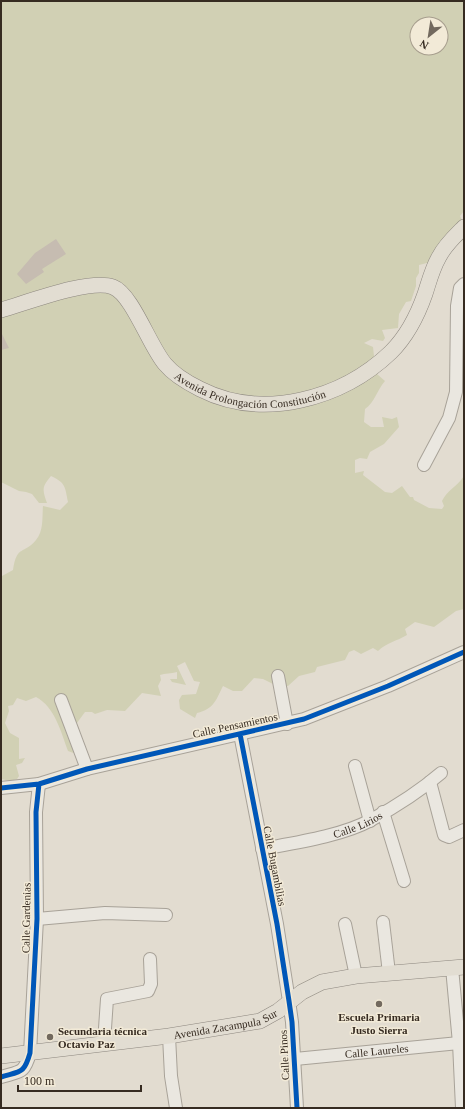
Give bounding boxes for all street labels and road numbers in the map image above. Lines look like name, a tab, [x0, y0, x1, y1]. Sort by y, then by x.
street label: Avenida Prolongación Constitución	[172, 370, 327, 410]
street label: Calle Pensamientos	[191, 710, 279, 740]
street label: Calle Lirios	[332, 809, 384, 840]
street label: Calle Bugambilias	[261, 825, 289, 907]
street label: Calle Gardenias	[19, 883, 33, 953]
street label: Avenida Zacampula Sur	[173, 1007, 280, 1041]
street label: Calle Pinos	[277, 1030, 291, 1080]
street label: Calle Laureles	[344, 1042, 409, 1060]

